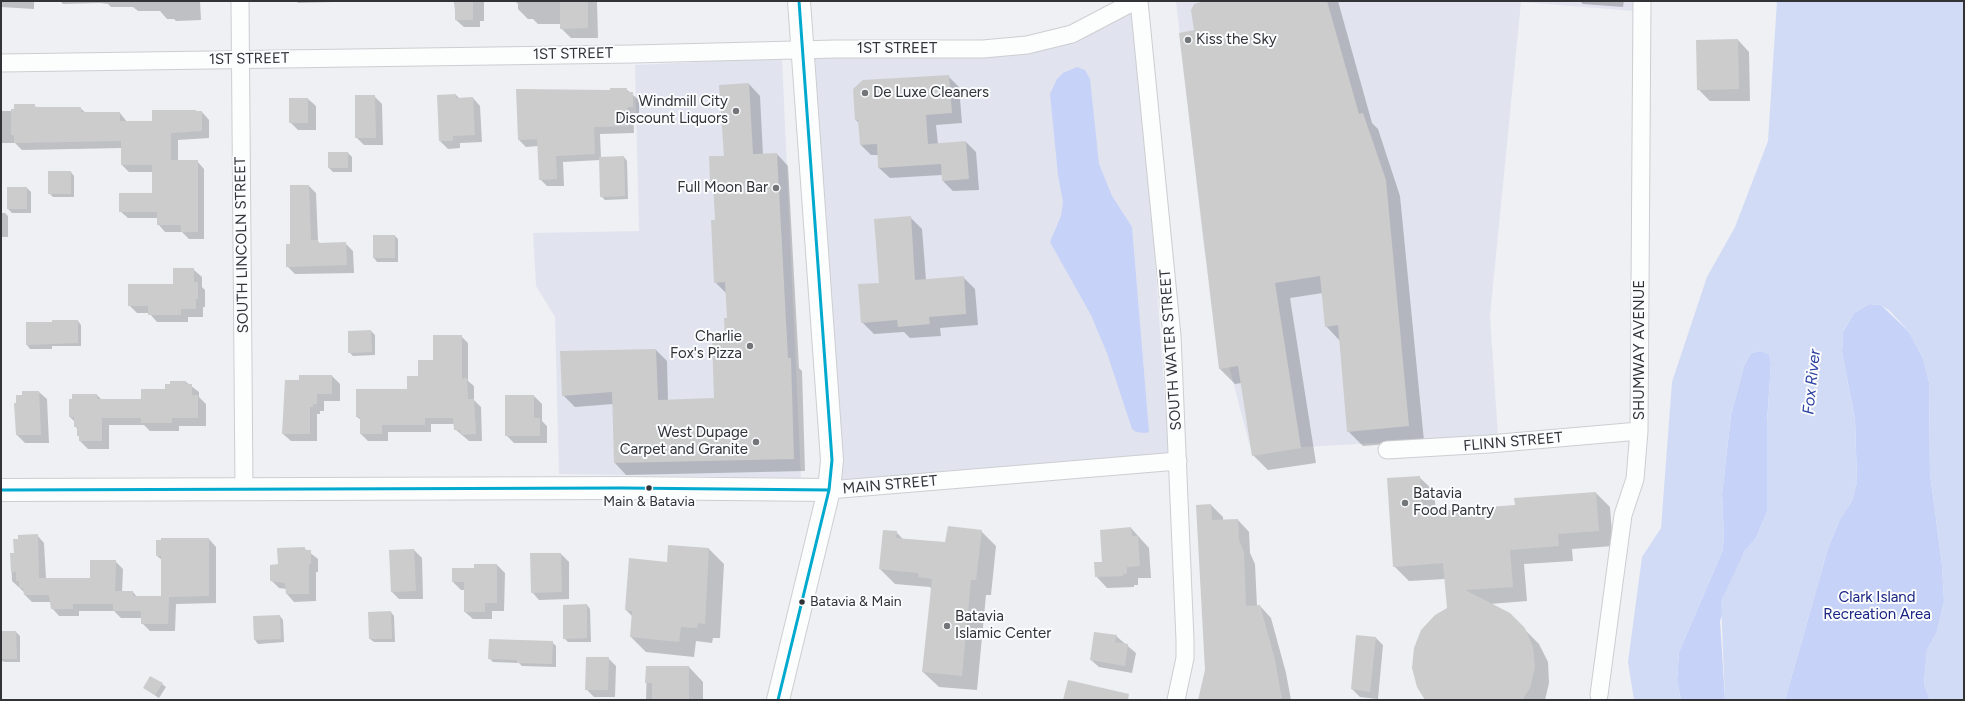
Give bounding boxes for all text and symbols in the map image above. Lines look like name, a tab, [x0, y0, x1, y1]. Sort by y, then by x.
place label: Kiss the Sky	[1196, 31, 1277, 49]
marker: Kiss the Sky	[1183, 35, 1193, 45]
street label: 1ST STREET	[857, 40, 937, 58]
street label: 1ST STREET	[533, 44, 613, 64]
street label: 1ST STREET	[209, 49, 289, 69]
place label: De Luxe Cleaners	[873, 84, 989, 102]
marker: De Luxe Cleaners	[860, 88, 870, 98]
place label: Windmill City Discount Liquors	[615, 93, 728, 128]
marker: Windmill City Discount Liquors	[731, 106, 741, 116]
street label: SOUTH LINCOLN STREET	[231, 157, 253, 333]
place label: Full Moon Bar	[677, 179, 768, 197]
marker: Full Moon Bar	[771, 183, 781, 193]
street label: SOUTH WATER STREET	[1156, 269, 1186, 431]
street label: SHUMWAY AVENUE	[1631, 280, 1649, 420]
place label: Charlie Fox's Pizza	[670, 328, 742, 363]
marker: Charlie Fox's Pizza	[745, 341, 755, 351]
water label: Fox River	[1799, 348, 1825, 416]
place label: West Dupage Carpet and Granite	[620, 424, 748, 459]
street label: FLINN STREET	[1462, 429, 1564, 455]
marker: West Dupage Carpet and Granite	[751, 437, 761, 447]
street label: MAIN STREET	[842, 472, 938, 498]
marker: Main & Batavia	[644, 483, 654, 493]
place label: Batavia Food Pantry	[1413, 485, 1494, 520]
place label: Main & Batavia	[603, 494, 695, 510]
marker: Batavia Food Pantry	[1400, 498, 1410, 508]
park label: Clark Island Recreation Area	[1823, 589, 1931, 624]
place label: Batavia & Main	[810, 594, 902, 610]
marker: Batavia & Main	[797, 597, 807, 607]
place label: Batavia Islamic Center	[955, 608, 1051, 643]
marker: Batavia Islamic Center	[942, 621, 952, 631]

